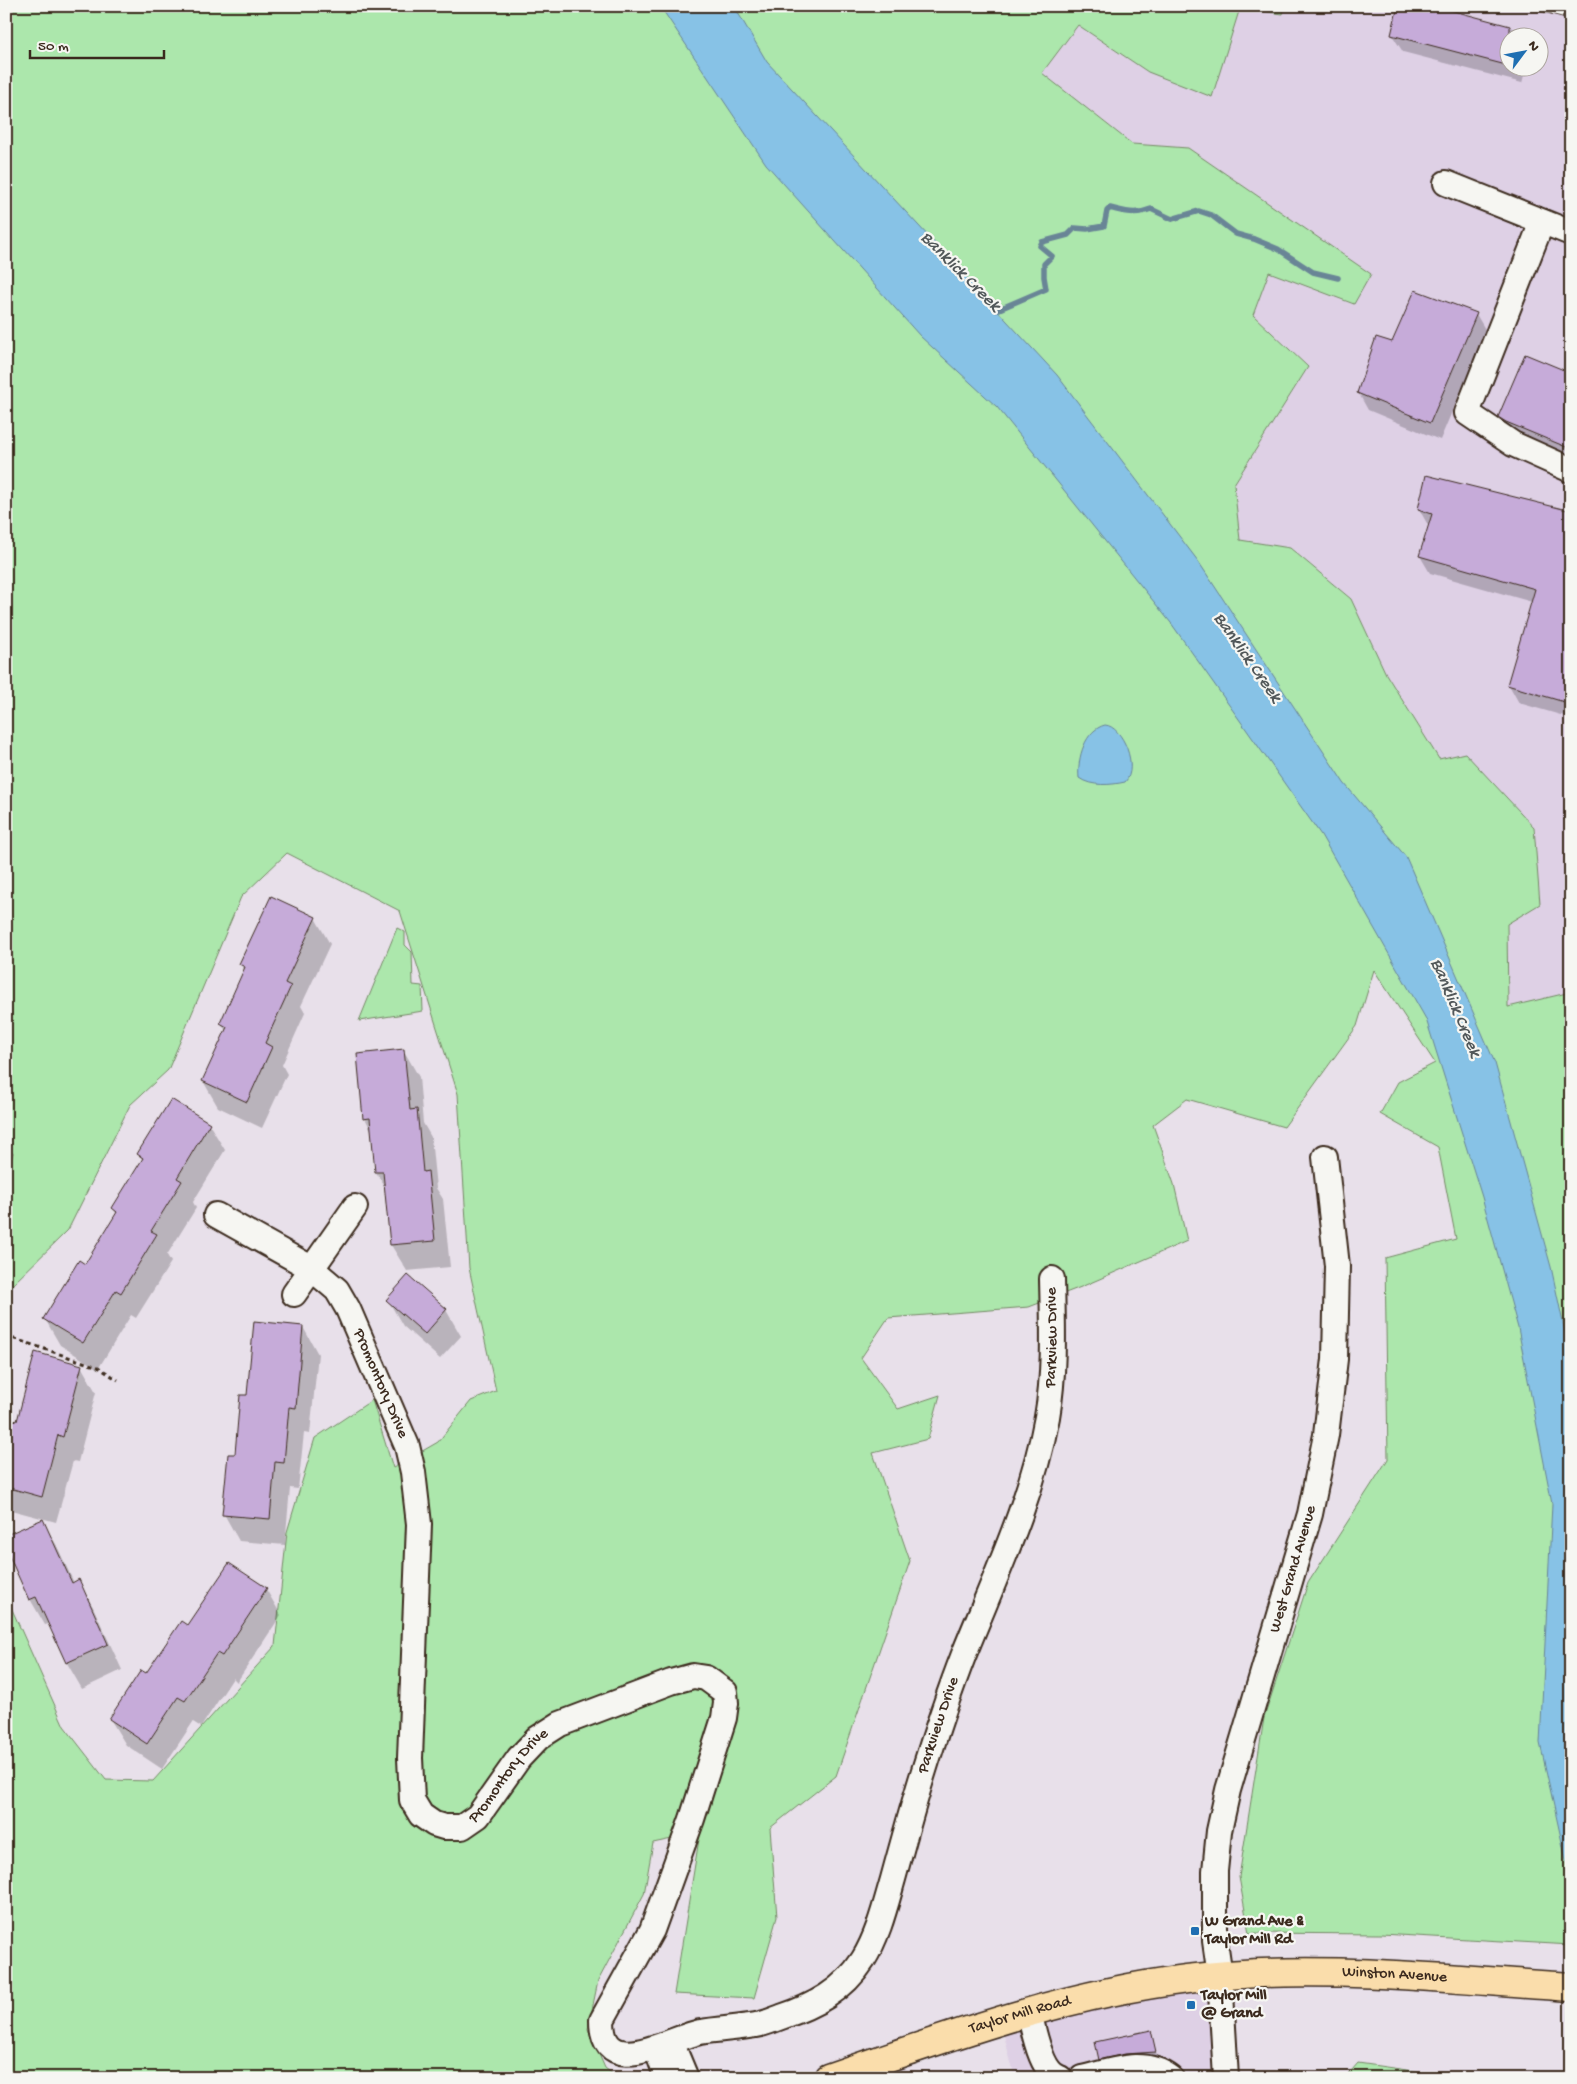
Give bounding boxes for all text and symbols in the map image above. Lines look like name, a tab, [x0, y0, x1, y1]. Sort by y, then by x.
scale bar	[30, 28, 164, 60]
north arrow	[1500, 28, 1550, 78]
text: 50 m	[38, 38, 69, 56]
text: N	[1523, 38, 1543, 55]
water label: Banklick Creek	[916, 228, 1006, 318]
water label: Banklick Creek	[1208, 609, 1287, 709]
water label: Banklick Creek	[1425, 956, 1486, 1062]
street label: Parkview Drive	[1041, 1286, 1062, 1390]
street label: Promontory Drive	[348, 1325, 412, 1442]
street label: West Grand Avenue	[1266, 1503, 1321, 1635]
street label: Parkview Drive	[914, 1674, 964, 1777]
street label: Promontory Drive	[465, 1724, 553, 1829]
place label: W Grand Ave & Taylor Mill Rd	[1203, 1913, 1304, 1950]
marker: W Grand Ave & Taylor Mill Rd	[1189, 1925, 1201, 1937]
street label: Winston Avenue	[1342, 1963, 1448, 1988]
place label: Taylor Mill @ Grand	[1199, 1987, 1267, 2024]
street label: Taylor Mill Road	[966, 1991, 1074, 2039]
marker: Taylor Mill @ Grand	[1185, 1999, 1197, 2011]

